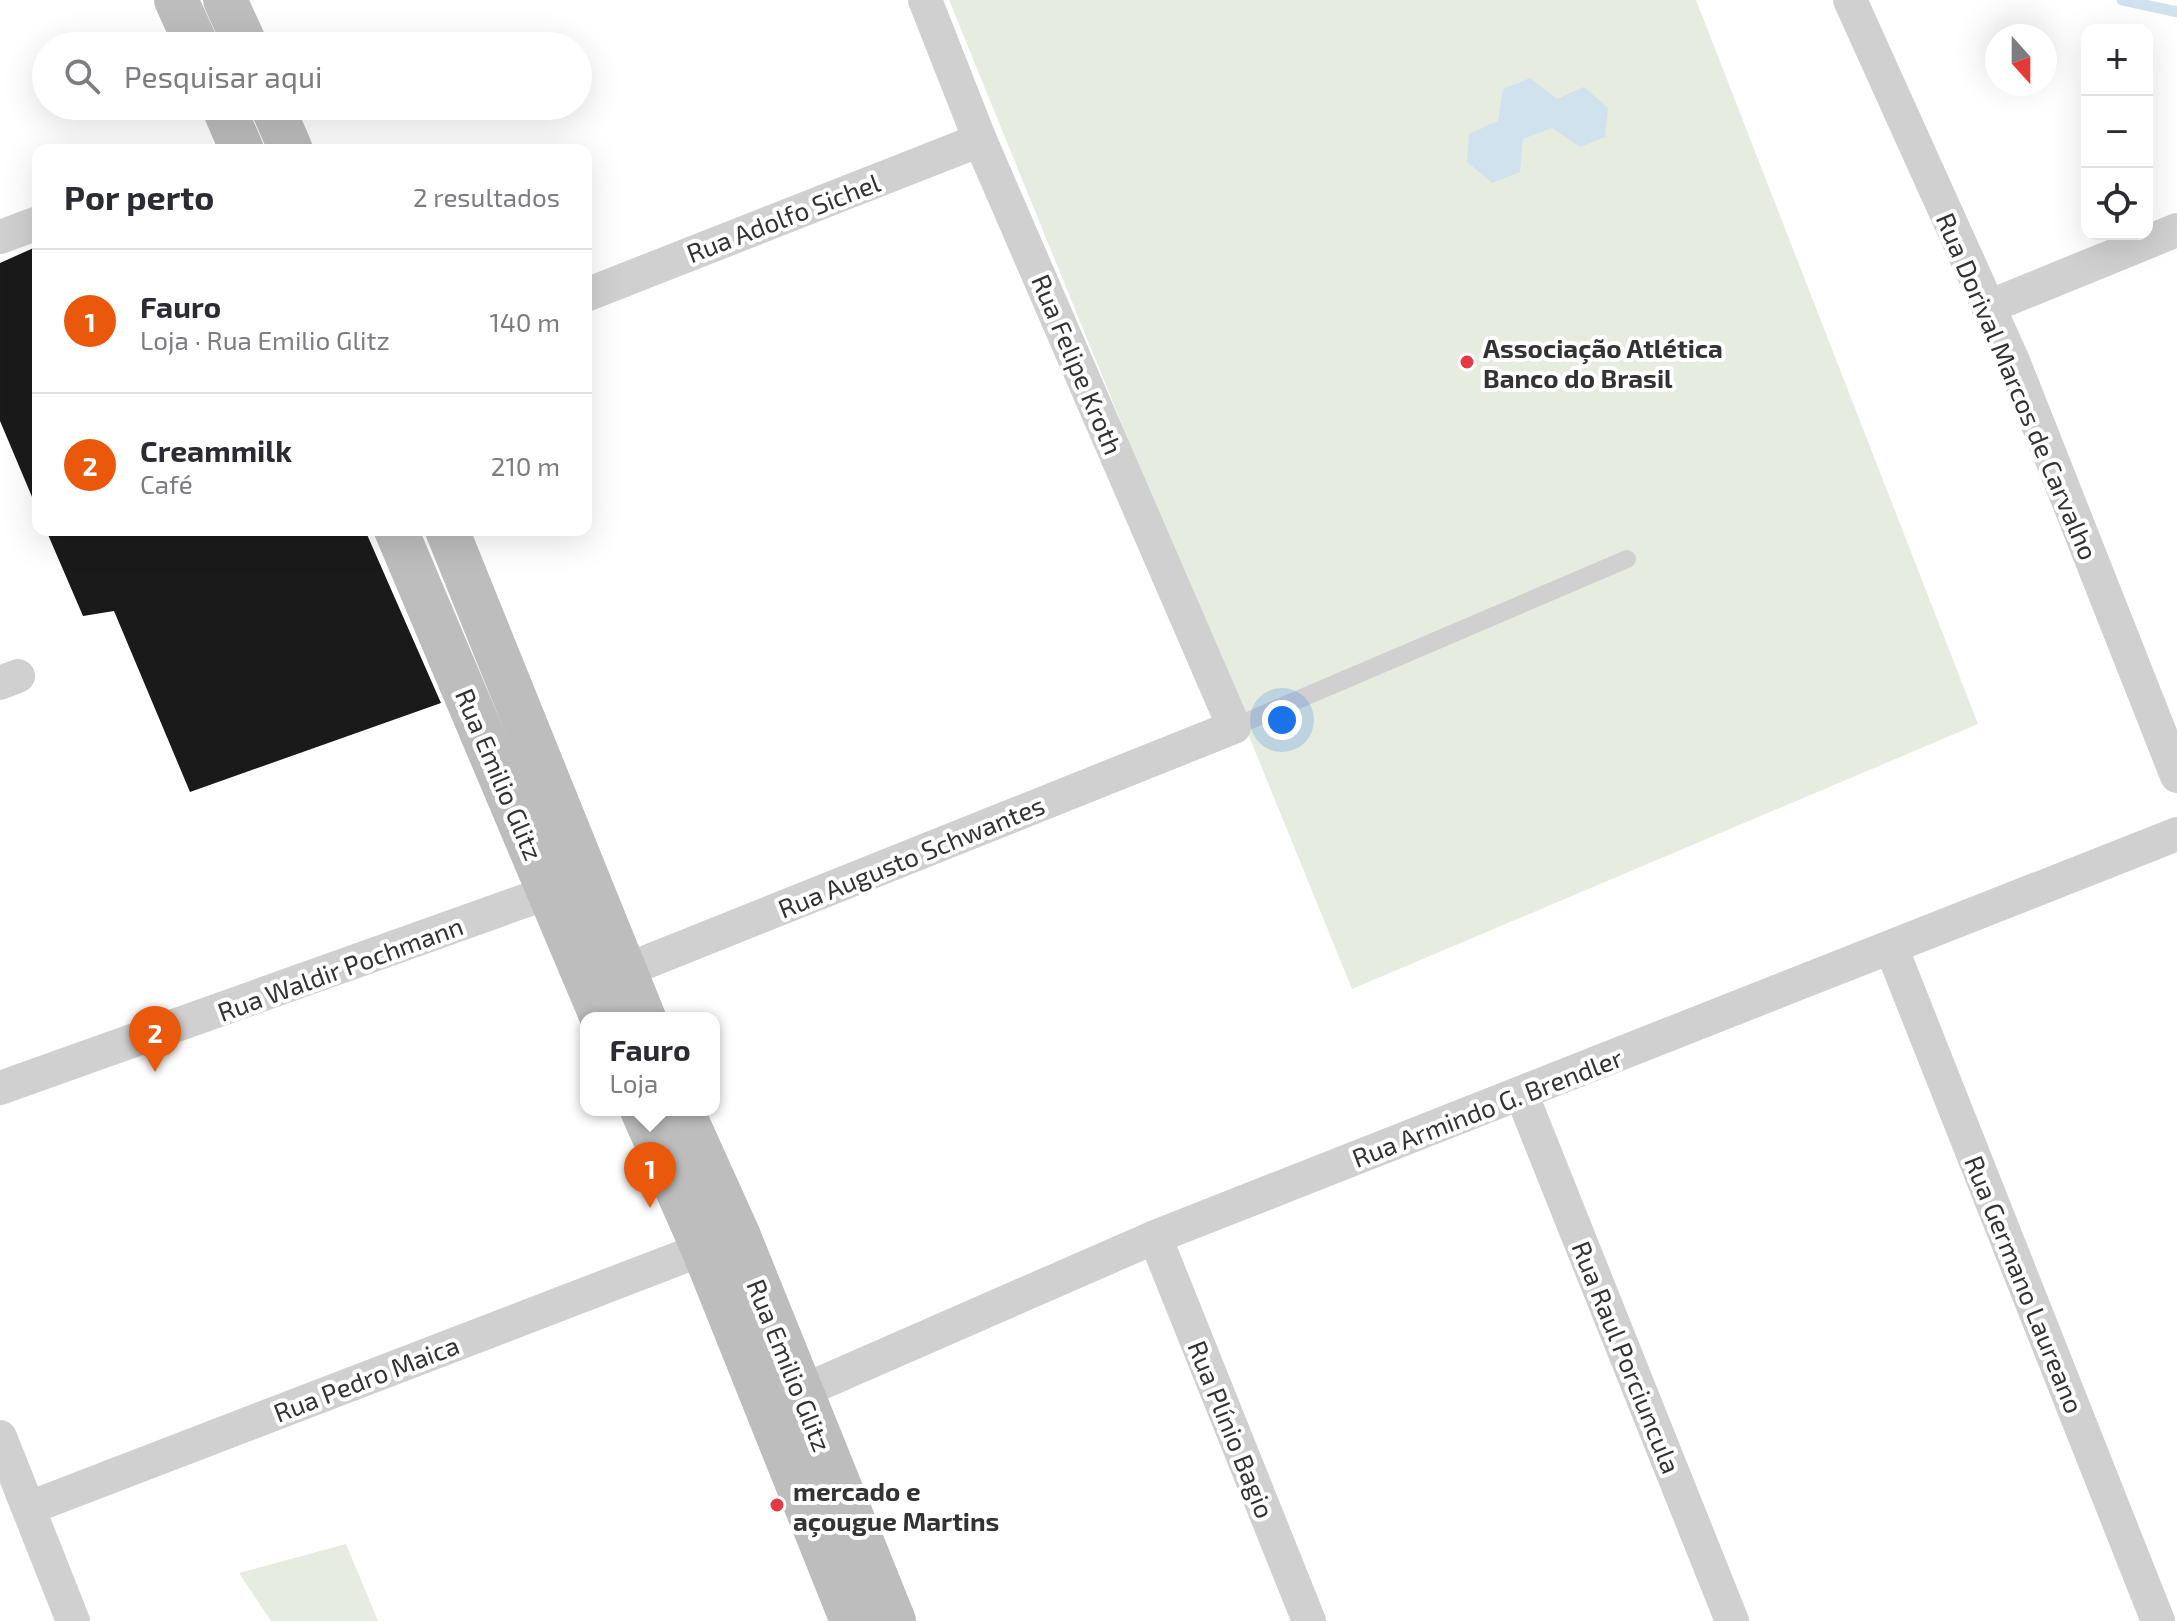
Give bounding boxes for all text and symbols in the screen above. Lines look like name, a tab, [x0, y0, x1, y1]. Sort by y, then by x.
north arrow	[1985, 24, 2057, 96]
map controls	[2081, 24, 2153, 240]
button: +	[2081, 24, 2153, 96]
search box	[32, 32, 592, 120]
icon: search	[60, 54, 104, 98]
text: Pesquisar aqui	[124, 58, 322, 94]
button: −	[2081, 96, 2153, 168]
street label: Rua Adolfo Sichel	[682, 166, 884, 268]
button: locate	[2081, 168, 2153, 240]
text: Por perto	[64, 176, 214, 217]
text: 2 resultados	[413, 181, 560, 212]
street label: Rua Dorival Marcos de Carvalho	[1931, 208, 2105, 564]
street label: Rua Felipe Kroth	[1026, 269, 1130, 459]
text: Fauro	[140, 288, 221, 324]
text: 1	[84, 306, 96, 337]
text: 140 m	[489, 306, 560, 337]
text: Loja · Rua Emilio Glitz	[140, 324, 390, 355]
place label: Associação Atlética Banco do Brasil	[1483, 332, 1723, 393]
marker: Associação Atlética Banco do Brasil	[1458, 353, 1476, 371]
text: Creammilk	[140, 432, 292, 468]
text: 2	[82, 450, 98, 481]
text: 210 m	[491, 450, 560, 481]
text: Café	[140, 468, 193, 499]
street label: Rua Emilio Glitz	[450, 684, 550, 864]
your location	[1262, 700, 1302, 740]
street label: Rua Augusto Schwantes	[773, 788, 1049, 924]
street label: Rua Waldir Pochmann	[213, 909, 467, 1027]
pin: 2	[129, 1006, 181, 1072]
popup	[580, 1012, 720, 1116]
text: Fauro	[609, 1031, 691, 1067]
street label: Rua Armindo G. Brendler	[1347, 1041, 1627, 1173]
text: Loja	[609, 1067, 658, 1098]
pin: 1	[624, 1142, 676, 1208]
street label: Rua Germano Laureano	[1959, 1151, 2091, 1417]
street label: Rua Raul Porciuncula	[1566, 1236, 1688, 1478]
street label: Rua Emilio Glitz	[741, 1274, 839, 1456]
street label: Rua Pedro Maica	[269, 1328, 463, 1428]
street label: Rua Plínio Bagio	[1182, 1336, 1282, 1522]
place label: mercado e açougue Martins	[793, 1475, 999, 1538]
marker: mercado e açougue Martins	[768, 1496, 786, 1514]

